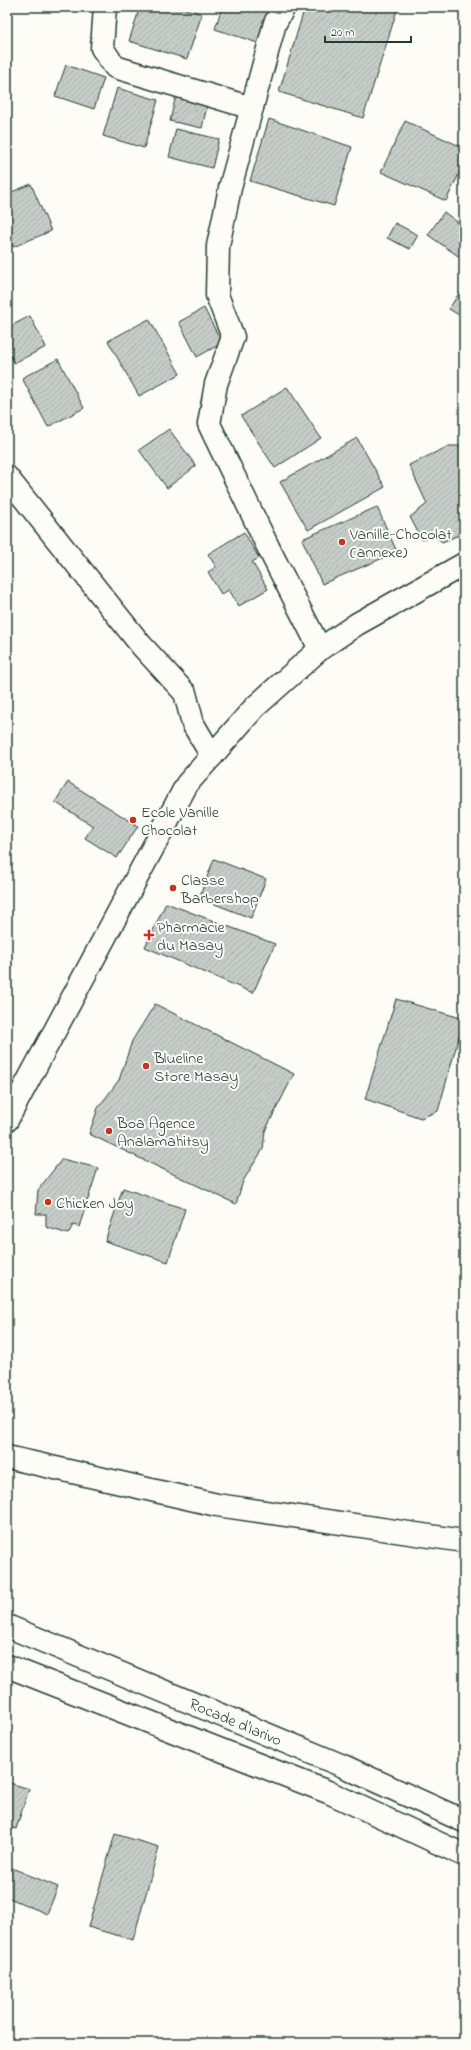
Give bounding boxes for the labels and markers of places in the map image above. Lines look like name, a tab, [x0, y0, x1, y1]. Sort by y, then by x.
place label: Vanille-Chocolat (annexe)	[349, 523, 452, 565]
marker: Vanille-Chocolat (annexe)	[337, 537, 347, 547]
place label: Ecole Vanille Chocolat	[141, 801, 220, 843]
marker: Ecole Vanille Chocolat	[128, 815, 138, 825]
place label: Classe Barbershop	[180, 869, 259, 911]
marker: Classe Barbershop	[168, 883, 178, 893]
place label: Pharmacie du Masay	[157, 916, 226, 958]
marker: Pharmacie du Masay	[144, 930, 154, 940]
place label: Blueline Store Masay	[153, 1047, 238, 1089]
marker: Blueline Store Masay	[141, 1061, 151, 1071]
place label: Boa Agence Analamahitsy	[116, 1112, 209, 1154]
marker: Boa Agence Analamahitsy	[104, 1126, 114, 1136]
place label: Chicken Joy	[56, 1192, 134, 1216]
marker: Chicken Joy	[43, 1197, 53, 1207]

